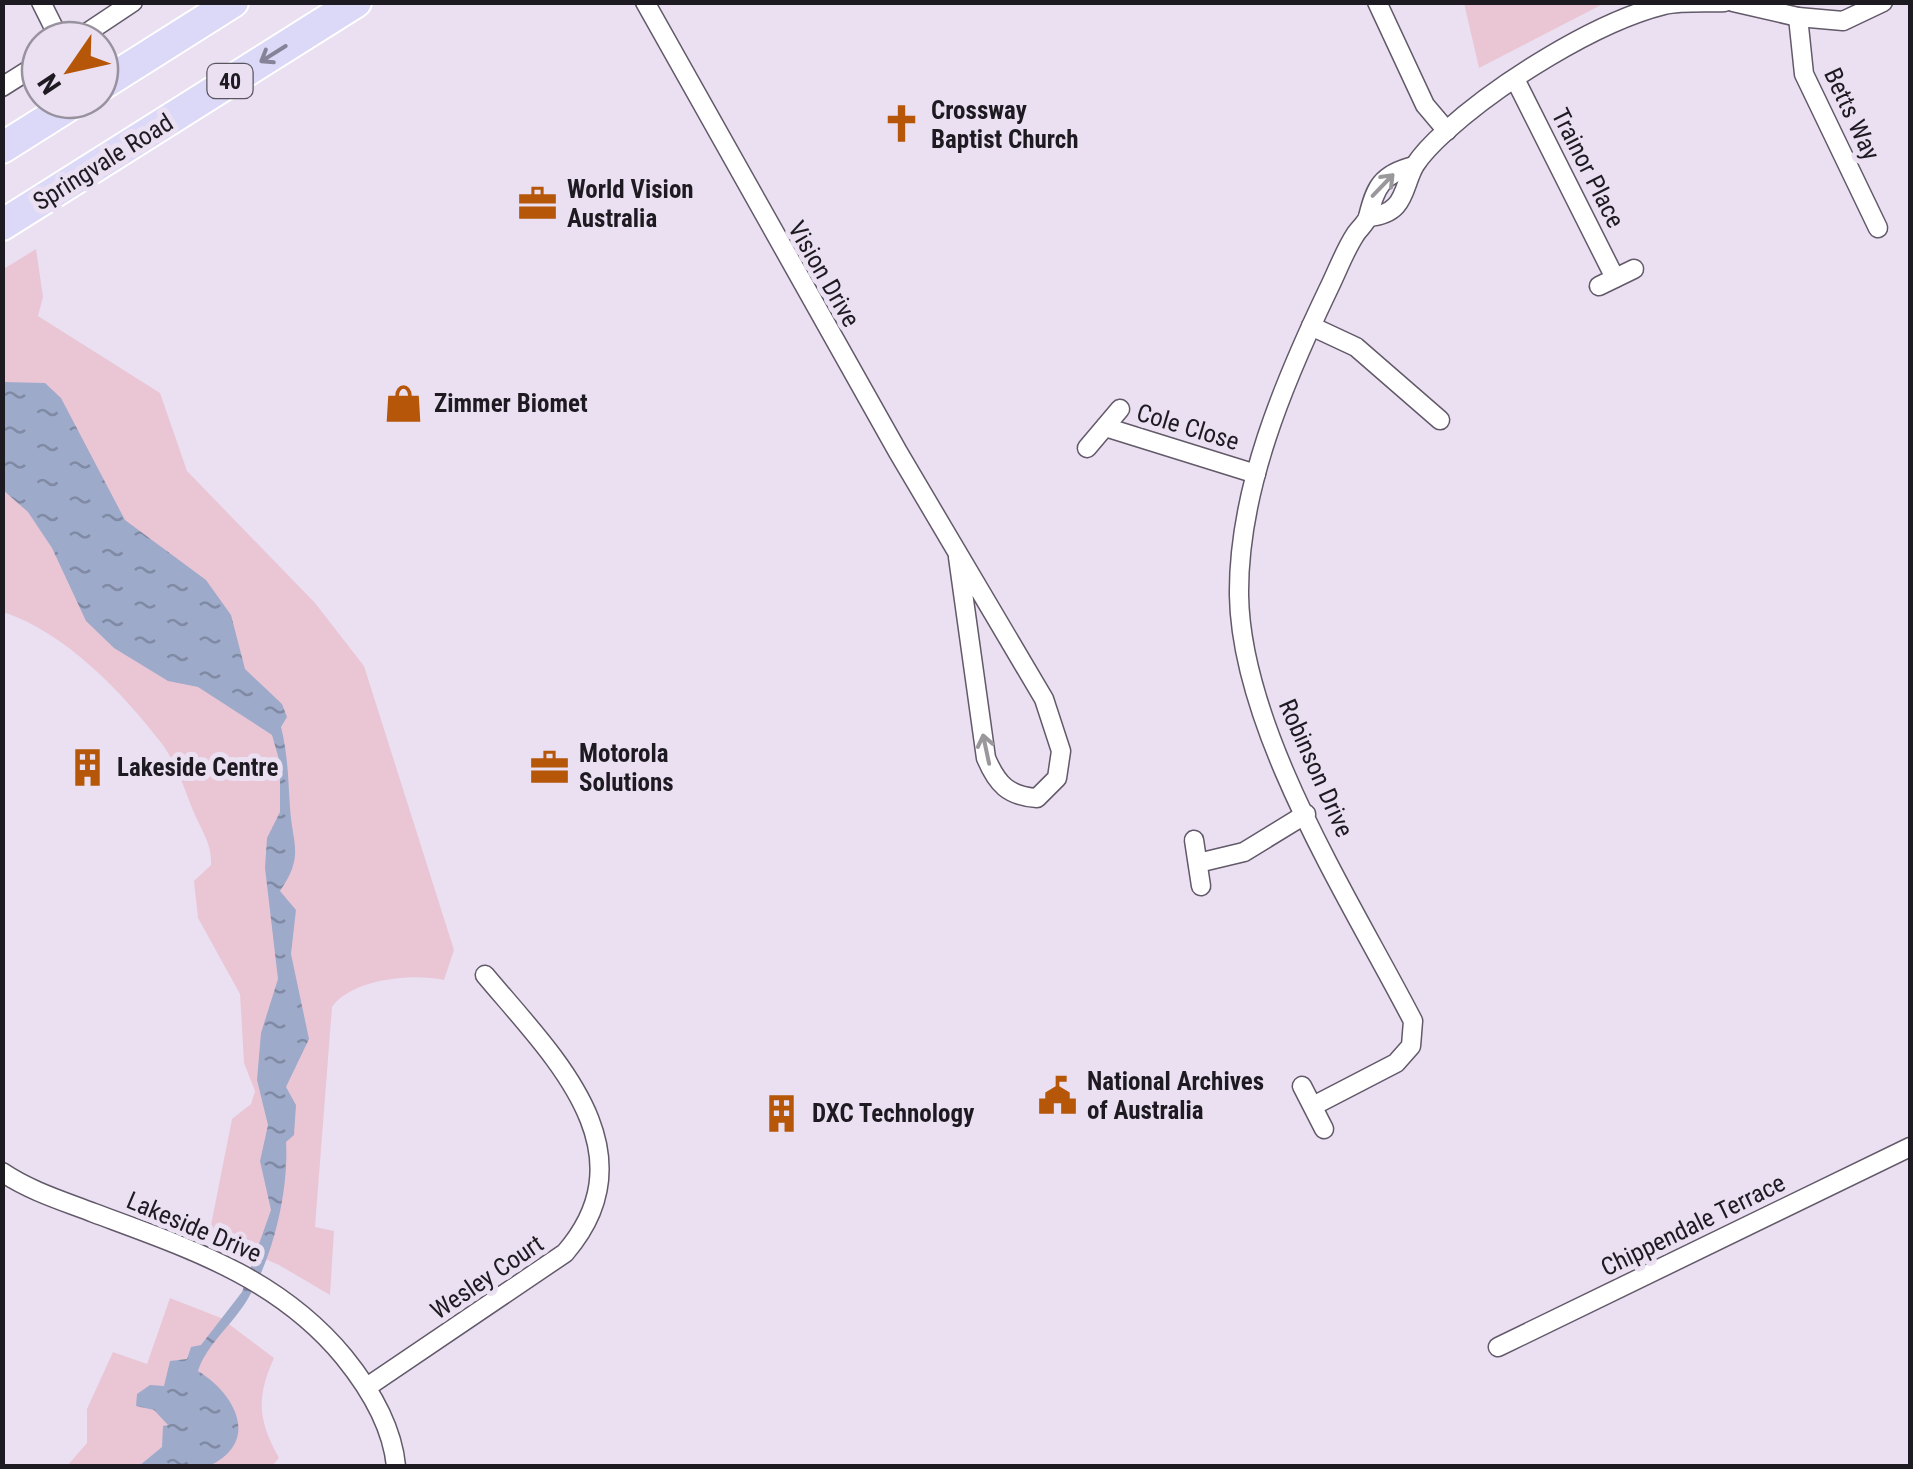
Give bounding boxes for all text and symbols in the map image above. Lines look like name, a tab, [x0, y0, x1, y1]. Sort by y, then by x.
north arrow	[20, 20, 120, 120]
one-way arrow	[259, 44, 288, 65]
street label: Betts Way	[1818, 63, 1886, 165]
road number: 40	[208, 64, 252, 98]
text: N	[31, 67, 68, 100]
place label: Crossway Baptist Church	[931, 96, 1079, 154]
church icon: Crossway Baptist Church	[880, 103, 922, 145]
street label: Trainor Place	[1546, 104, 1630, 232]
street label: Springvale Road	[28, 108, 178, 216]
one-way arrow	[1371, 173, 1395, 197]
place label: World Vision Australia	[567, 175, 694, 233]
office icon: World Vision Australia	[516, 182, 558, 224]
street label: Vision Drive	[782, 216, 866, 332]
shop icon: Zimmer Biomet	[383, 382, 425, 424]
place label: Zimmer Biomet	[434, 389, 588, 418]
street label: Cole Close	[1133, 398, 1243, 456]
street label: Robinson Drive	[1273, 695, 1359, 841]
one-way arrow	[976, 734, 995, 766]
place label: Motorola Solutions	[579, 739, 674, 797]
building icon: Lakeside Centre	[66, 746, 108, 788]
office icon: Motorola Solutions	[528, 746, 570, 788]
place label: Lakeside Centre	[117, 753, 278, 782]
place label: National Archives of Australia	[1087, 1067, 1264, 1125]
public building icon: National Archives of Australia	[1036, 1074, 1078, 1116]
building icon: DXC Technology	[761, 1092, 803, 1134]
place label: DXC Technology	[812, 1099, 974, 1128]
street label: Chippendale Terrace	[1596, 1168, 1790, 1282]
street label: Lakeside Drive	[122, 1186, 266, 1268]
street label: Wesley Court	[425, 1229, 549, 1325]

